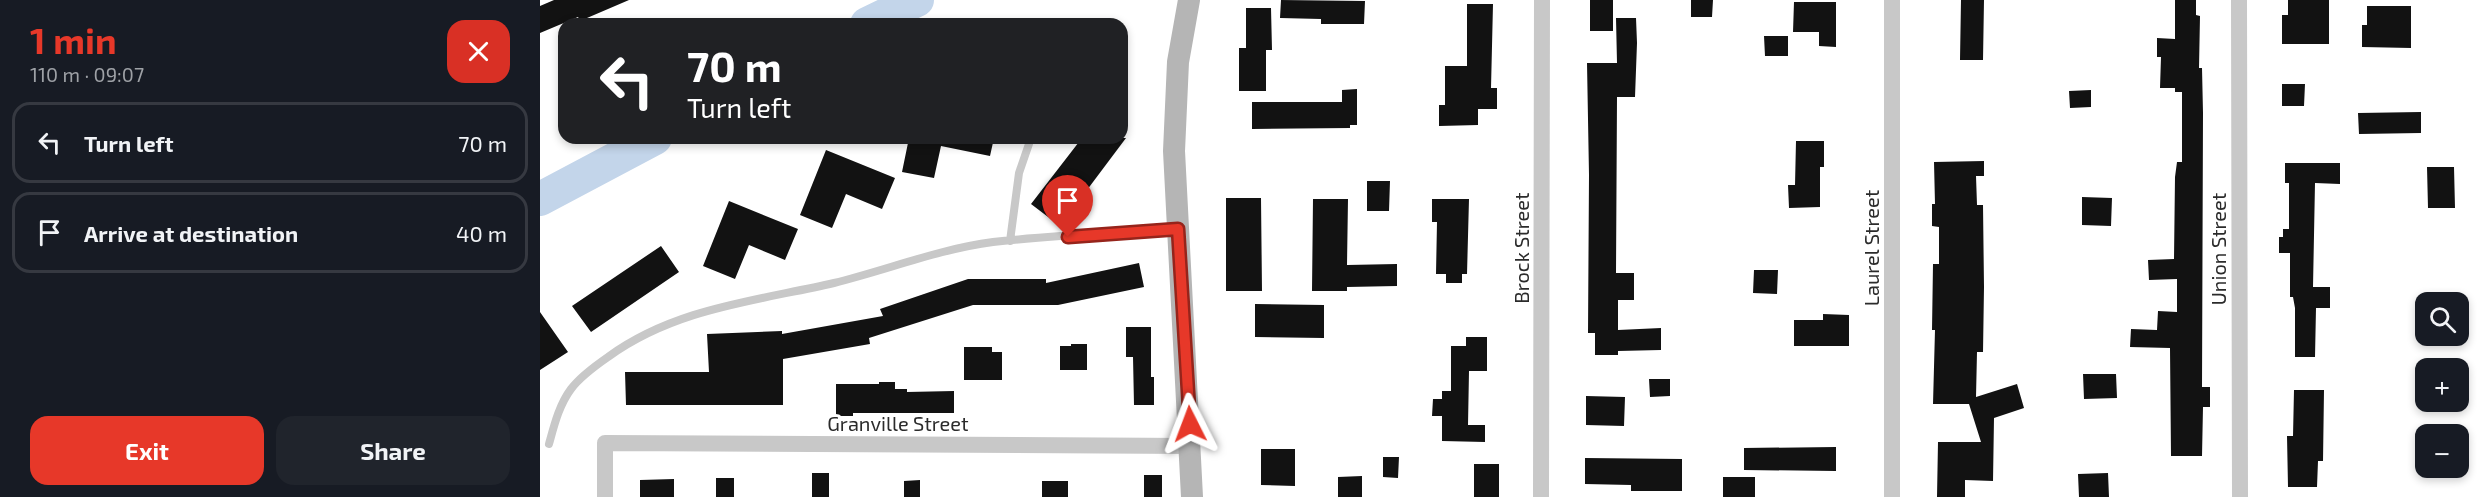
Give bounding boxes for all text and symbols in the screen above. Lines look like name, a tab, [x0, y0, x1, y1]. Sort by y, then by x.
text: 1 min	[30, 18, 117, 61]
button: close	[447, 20, 510, 83]
text: 70 m	[687, 40, 782, 90]
icon: left	[588, 42, 666, 120]
text: 110 m · 09:07	[30, 62, 144, 86]
text: Turn left	[687, 91, 791, 123]
icon: left	[33, 126, 66, 159]
text: Turn left	[84, 130, 173, 156]
text: 70 m	[458, 130, 507, 156]
pin	[1042, 175, 1093, 237]
icon: arrive	[1051, 184, 1084, 217]
street label: Laurel Street	[1859, 189, 1883, 306]
street label: Brock Street	[1509, 192, 1533, 304]
street label: Union Street	[2206, 192, 2230, 305]
icon: arrive	[33, 216, 66, 249]
text: Arrive at destination	[84, 220, 298, 246]
text: 40 m	[456, 220, 507, 246]
map controls	[2415, 292, 2469, 478]
button: search	[2415, 292, 2469, 346]
button: +	[2415, 358, 2469, 412]
position arrow	[1158, 392, 1222, 456]
street label: Granville Street	[827, 411, 969, 435]
button: Exit	[30, 416, 264, 485]
button: Share	[276, 416, 510, 485]
button: −	[2415, 424, 2469, 478]

